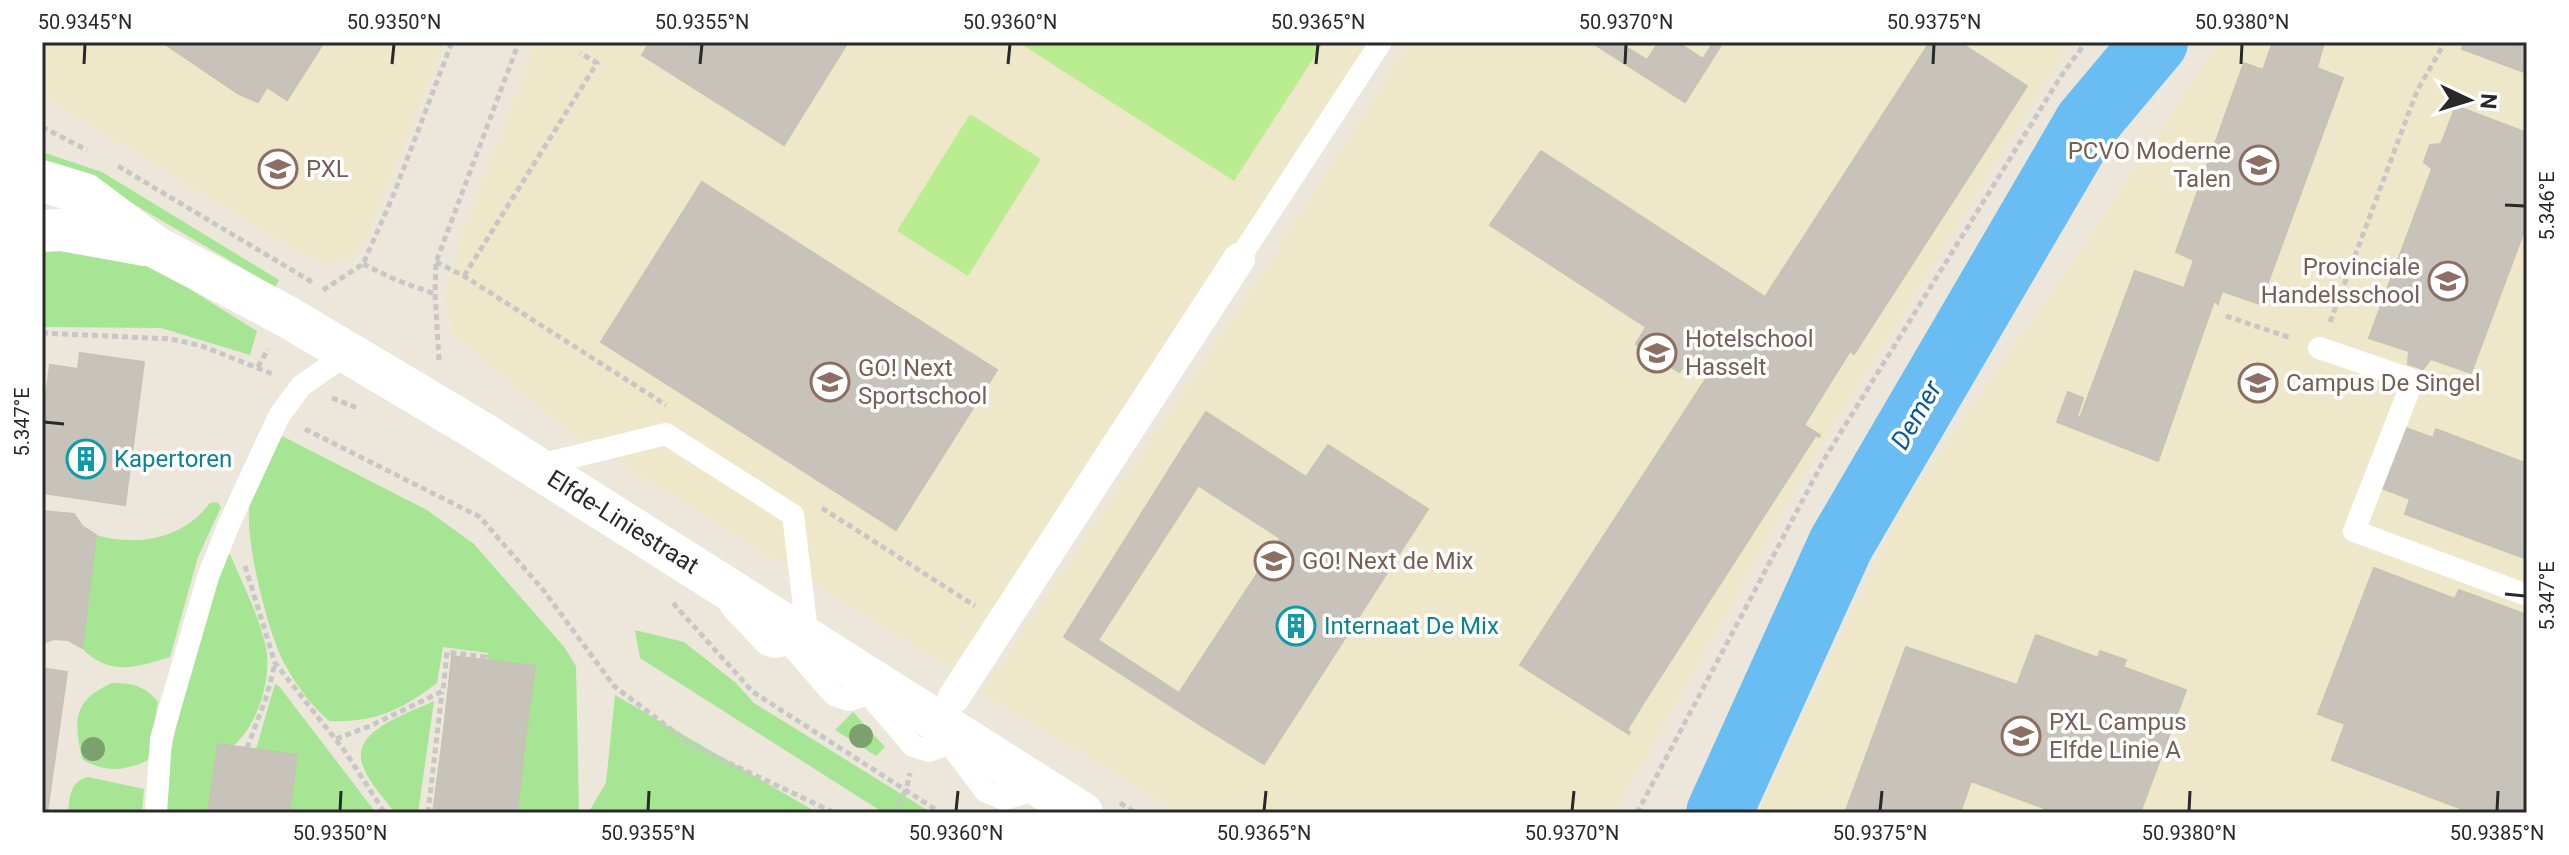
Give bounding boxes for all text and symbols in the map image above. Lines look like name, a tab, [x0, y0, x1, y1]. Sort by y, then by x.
text: 50.9345°N	[38, 10, 132, 34]
text: 50.9350°N	[347, 10, 441, 34]
text: 50.9355°N	[655, 10, 749, 34]
text: 50.9360°N	[963, 10, 1057, 34]
text: 50.9365°N	[1271, 10, 1365, 34]
text: 50.9370°N	[1579, 10, 1673, 34]
text: 50.9375°N	[1887, 10, 1981, 34]
text: 50.9380°N	[2195, 10, 2289, 34]
north arrow	[2429, 60, 2509, 140]
text: N	[2475, 93, 2501, 110]
place label: PCVO Moderne Talen	[2068, 137, 2231, 193]
school or university icon: PCVO Moderne Talen	[2238, 144, 2280, 186]
school or university icon: PXL	[257, 148, 299, 190]
place label: PXL	[306, 155, 349, 183]
text: 5.346°E	[2535, 171, 2559, 241]
place label: Provinciale Handelsschool	[2261, 253, 2420, 309]
school or university icon: Provinciale Handelsschool	[2427, 260, 2469, 302]
place label: Hotelschool Hasselt	[1685, 325, 1814, 381]
school or university icon: Hotelschool Hasselt	[1636, 332, 1678, 374]
place label: GO! Next Sportschool	[858, 354, 987, 410]
school or university icon: GO! Next Sportschool	[809, 361, 851, 403]
school or university icon: Campus De Singel	[2237, 362, 2279, 404]
place label: Campus De Singel	[2286, 369, 2481, 397]
water label: Demer	[1885, 374, 1948, 455]
text: 5.347°E	[10, 387, 34, 457]
building icon: Kapertoren	[65, 438, 107, 480]
place label: Kapertoren	[114, 445, 232, 473]
street label: Elfde-Liniestraat	[542, 464, 704, 580]
school or university icon: GO! Next de Mix	[1253, 540, 1295, 582]
place label: GO! Next de Mix	[1302, 547, 1474, 575]
text: 5.347°E	[2535, 561, 2559, 631]
building icon: Internaat De Mix	[1275, 605, 1317, 647]
place label: Internaat De Mix	[1324, 612, 1499, 640]
place label: PXL Campus Elfde Linie A	[2049, 708, 2187, 764]
school or university icon: PXL Campus Elfde Linie A	[2000, 715, 2042, 757]
text: 50.9350°N	[293, 821, 387, 845]
text: 50.9355°N	[601, 821, 695, 845]
text: 50.9360°N	[909, 821, 1003, 845]
text: 50.9365°N	[1217, 821, 1311, 845]
text: 50.9370°N	[1525, 821, 1619, 845]
text: 50.9375°N	[1833, 821, 1927, 845]
text: 50.9380°N	[2142, 821, 2236, 845]
text: 50.9385°N	[2450, 821, 2544, 845]

